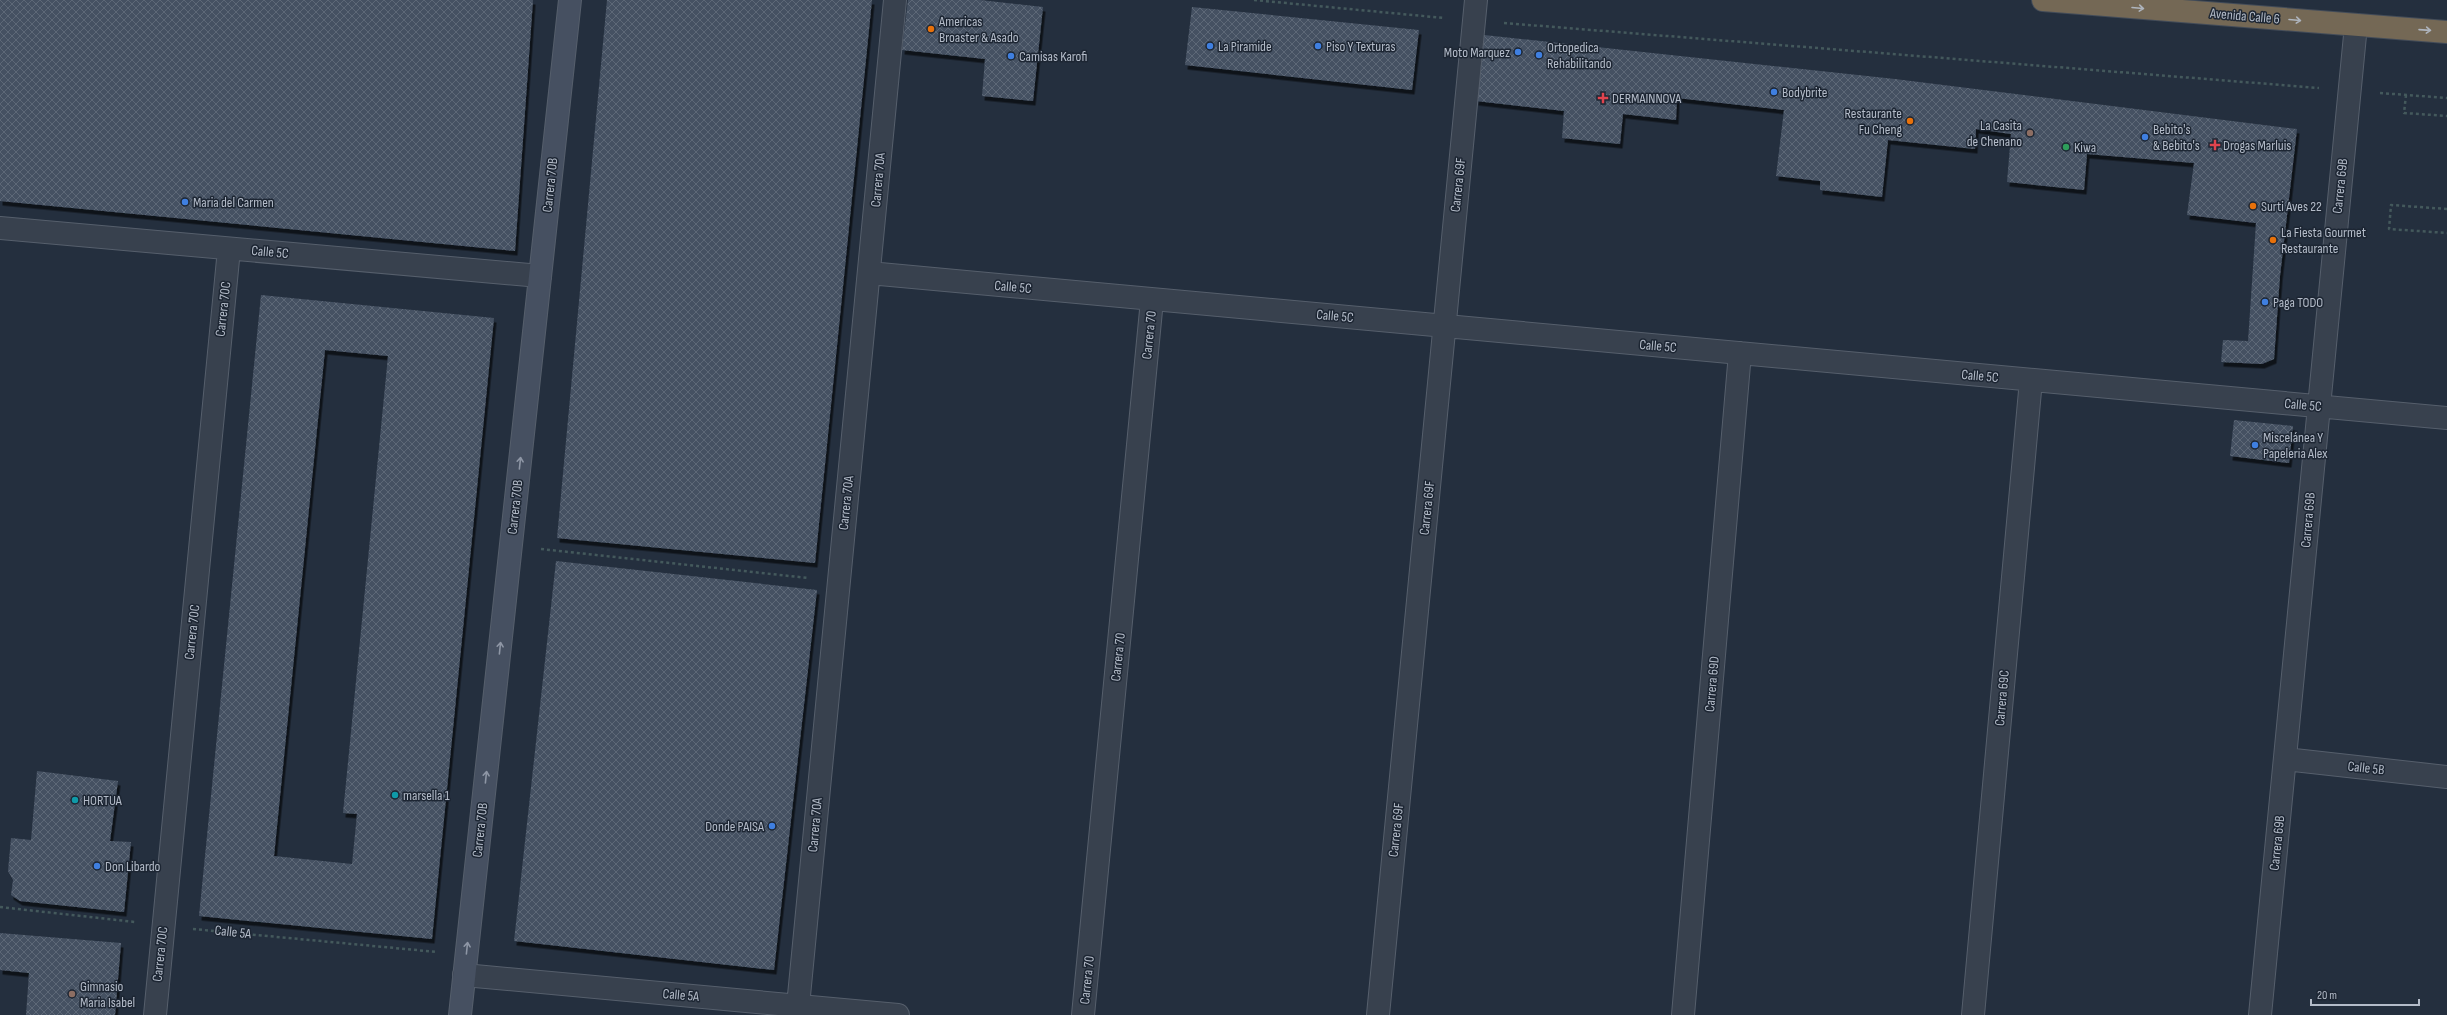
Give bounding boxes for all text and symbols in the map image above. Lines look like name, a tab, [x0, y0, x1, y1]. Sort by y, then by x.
one-way arrow	[2131, 4, 2144, 11]
street label: Avenida Calle 6	[2208, 4, 2281, 28]
place label: Americas Broaster & Asado	[938, 13, 1019, 46]
one-way arrow	[2288, 17, 2301, 24]
marker: Americas Broaster & Asado	[926, 24, 936, 34]
one-way arrow	[2418, 27, 2431, 34]
place label: La Piramide	[1218, 38, 1272, 55]
place label: Piso Y Texturas	[1326, 38, 1395, 55]
place label: Ortopedica Rehabilitando	[1547, 39, 1612, 72]
marker: La Piramide	[1205, 41, 1215, 51]
marker: Piso Y Texturas	[1313, 41, 1323, 51]
place label: Moto Marquez	[1444, 44, 1510, 61]
marker: Moto Marquez	[1513, 47, 1523, 57]
place label: Camisas Karofi	[1019, 48, 1087, 65]
marker: Ortopedica Rehabilitando	[1534, 50, 1544, 60]
marker: Camisas Karofi	[1006, 51, 1016, 61]
place label: Bodybrite	[1782, 84, 1828, 101]
marker: Bodybrite	[1769, 87, 1779, 97]
place label: DERMAINNOVA	[1612, 90, 1682, 107]
marker: DERMAINNOVA	[1597, 92, 1609, 104]
place label: Restaurante Fu Cheng	[1845, 105, 1902, 138]
marker: Restaurante Fu Cheng	[1905, 116, 1915, 126]
place label: La Casita de Chenano	[1967, 117, 2022, 150]
place label: Bebito's & Bebito's	[2153, 121, 2200, 154]
marker: La Casita de Chenano	[2025, 128, 2035, 138]
marker: Bebito's & Bebito's	[2140, 132, 2150, 142]
place label: Drogas Marluis	[2223, 137, 2291, 154]
place label: Kiwa	[2074, 139, 2096, 156]
marker: Drogas Marluis	[2210, 140, 2220, 150]
marker: Kiwa	[2061, 142, 2071, 152]
street label: Carrera 70A	[867, 151, 889, 208]
street label: Carrera 70B	[539, 157, 561, 213]
street label: Carrera 69F	[1447, 157, 1469, 213]
street label: Carrera 69B	[2329, 158, 2351, 214]
place label: Maria del Carmen	[193, 194, 274, 211]
marker: Maria del Carmen	[180, 197, 190, 207]
place label: Surti Aves 22	[2261, 198, 2322, 215]
marker: Surti Aves 22	[2248, 201, 2258, 211]
place label: La Fiesta Gourmet Restaurante	[2281, 224, 2366, 257]
marker: La Fiesta Gourmet Restaurante	[2268, 235, 2278, 245]
street label: Calle 5C	[251, 242, 290, 262]
street label: Calle 5C	[994, 277, 1033, 297]
street label: Carrera 70C	[212, 280, 234, 337]
place label: Paga TODO	[2273, 294, 2323, 311]
marker: Paga TODO	[2260, 297, 2270, 307]
street label: Calle 5C	[1316, 306, 1355, 326]
street label: Carrera 70	[1138, 310, 1160, 360]
street label: Calle 5C	[1639, 336, 1678, 356]
street label: Calle 5C	[1961, 366, 2000, 386]
street label: Calle 5C	[2284, 395, 2323, 415]
place label: Miscelánea Y Papeleria Alex	[2263, 429, 2328, 462]
marker: Miscelánea Y Papeleria Alex	[2250, 440, 2260, 450]
one-way arrow	[516, 457, 523, 470]
street label: Carrera 70A	[835, 474, 857, 531]
street label: Carrera 70B	[504, 479, 526, 535]
street label: Carrera 69F	[1416, 480, 1438, 536]
street label: Carrera 69B	[2297, 492, 2319, 548]
street label: Carrera 70C	[181, 603, 203, 660]
street label: Carrera 70	[1107, 632, 1129, 682]
one-way arrow	[496, 642, 503, 655]
street label: Carrera 69D	[1701, 655, 1723, 713]
street label: Carrera 69C	[1991, 669, 2013, 727]
street label: Calle 5B	[2347, 758, 2385, 778]
one-way arrow	[482, 771, 489, 784]
place label: marsella 1	[403, 787, 450, 804]
marker: marsella 1	[390, 790, 400, 800]
place label: HORTUA	[83, 792, 123, 809]
marker: HORTUA	[70, 795, 80, 805]
street label: Carrera 70A	[804, 796, 826, 853]
street label: Carrera 70B	[469, 802, 491, 858]
street label: Carrera 69F	[1385, 802, 1407, 858]
street label: Carrera 69B	[2266, 815, 2288, 871]
place label: Donde PAISA	[705, 818, 765, 835]
marker: Donde PAISA	[767, 821, 777, 831]
place label: Don Libardo	[105, 858, 161, 875]
marker: Don Libardo	[92, 861, 102, 871]
street label: Calle 5A	[214, 922, 253, 942]
street label: Carrera 70C	[149, 925, 171, 982]
one-way arrow	[463, 942, 471, 955]
street label: Carrera 70	[1076, 955, 1098, 1005]
place label: Gimnasio Maria Isabel	[80, 978, 135, 1011]
scale bar	[2311, 981, 2419, 1007]
street label: Calle 5A	[662, 985, 701, 1005]
text: 20 m	[2317, 988, 2337, 1003]
marker: Gimnasio Maria Isabel	[67, 989, 77, 999]

